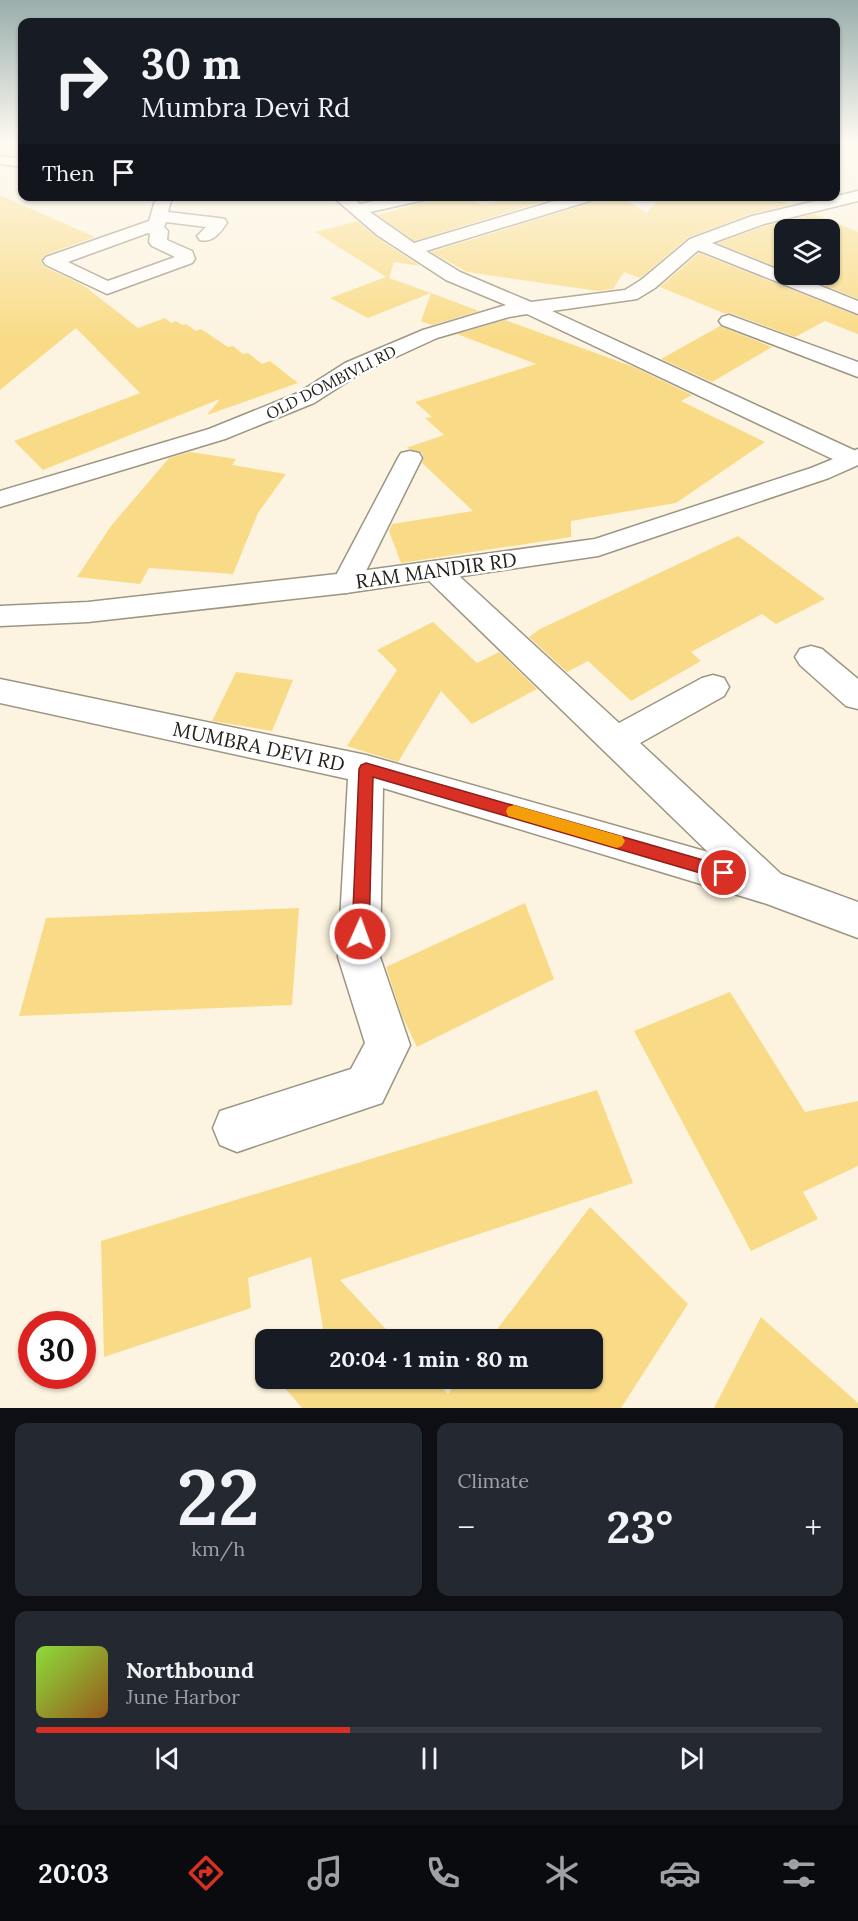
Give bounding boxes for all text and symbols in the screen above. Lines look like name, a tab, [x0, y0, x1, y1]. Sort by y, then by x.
text: 30 m	[141, 37, 241, 91]
icon: right	[42, 42, 120, 120]
text: Mumbra Devi Rd	[141, 90, 350, 124]
icon: arrive	[107, 156, 140, 189]
text: Then	[42, 159, 95, 187]
map controls	[774, 219, 840, 285]
button: layers	[774, 219, 840, 285]
street label: OLD DOMBIVLI RD	[262, 340, 400, 424]
street label: RAM MANDIR RD	[354, 546, 518, 594]
street label: MUMBRA DEVI RD	[171, 716, 347, 776]
pin	[698, 847, 749, 898]
icon: arrive	[707, 856, 740, 889]
position arrow	[328, 902, 392, 966]
speed limit sign: 30	[18, 1311, 96, 1389]
text: 20:04 · 1 min · 80 m	[329, 1345, 529, 1373]
text: 22	[177, 1447, 260, 1546]
text: Climate	[458, 1468, 529, 1493]
text: 23°	[607, 1498, 673, 1555]
text: −	[458, 1506, 475, 1548]
text: +	[804, 1506, 822, 1548]
text: km/h	[191, 1536, 245, 1561]
text: Northbound	[126, 1656, 254, 1684]
text: June Harbor	[126, 1684, 240, 1709]
icon: previous	[151, 1742, 184, 1775]
icon: pause	[413, 1742, 446, 1775]
icon: next	[675, 1742, 708, 1775]
icon: directions	[185, 1852, 227, 1894]
icon: music	[304, 1852, 346, 1894]
icon: phone	[422, 1852, 464, 1894]
icon: climate	[541, 1852, 583, 1894]
icon: car	[659, 1852, 701, 1894]
icon: filters	[778, 1852, 820, 1894]
text: 20:03	[38, 1856, 109, 1890]

